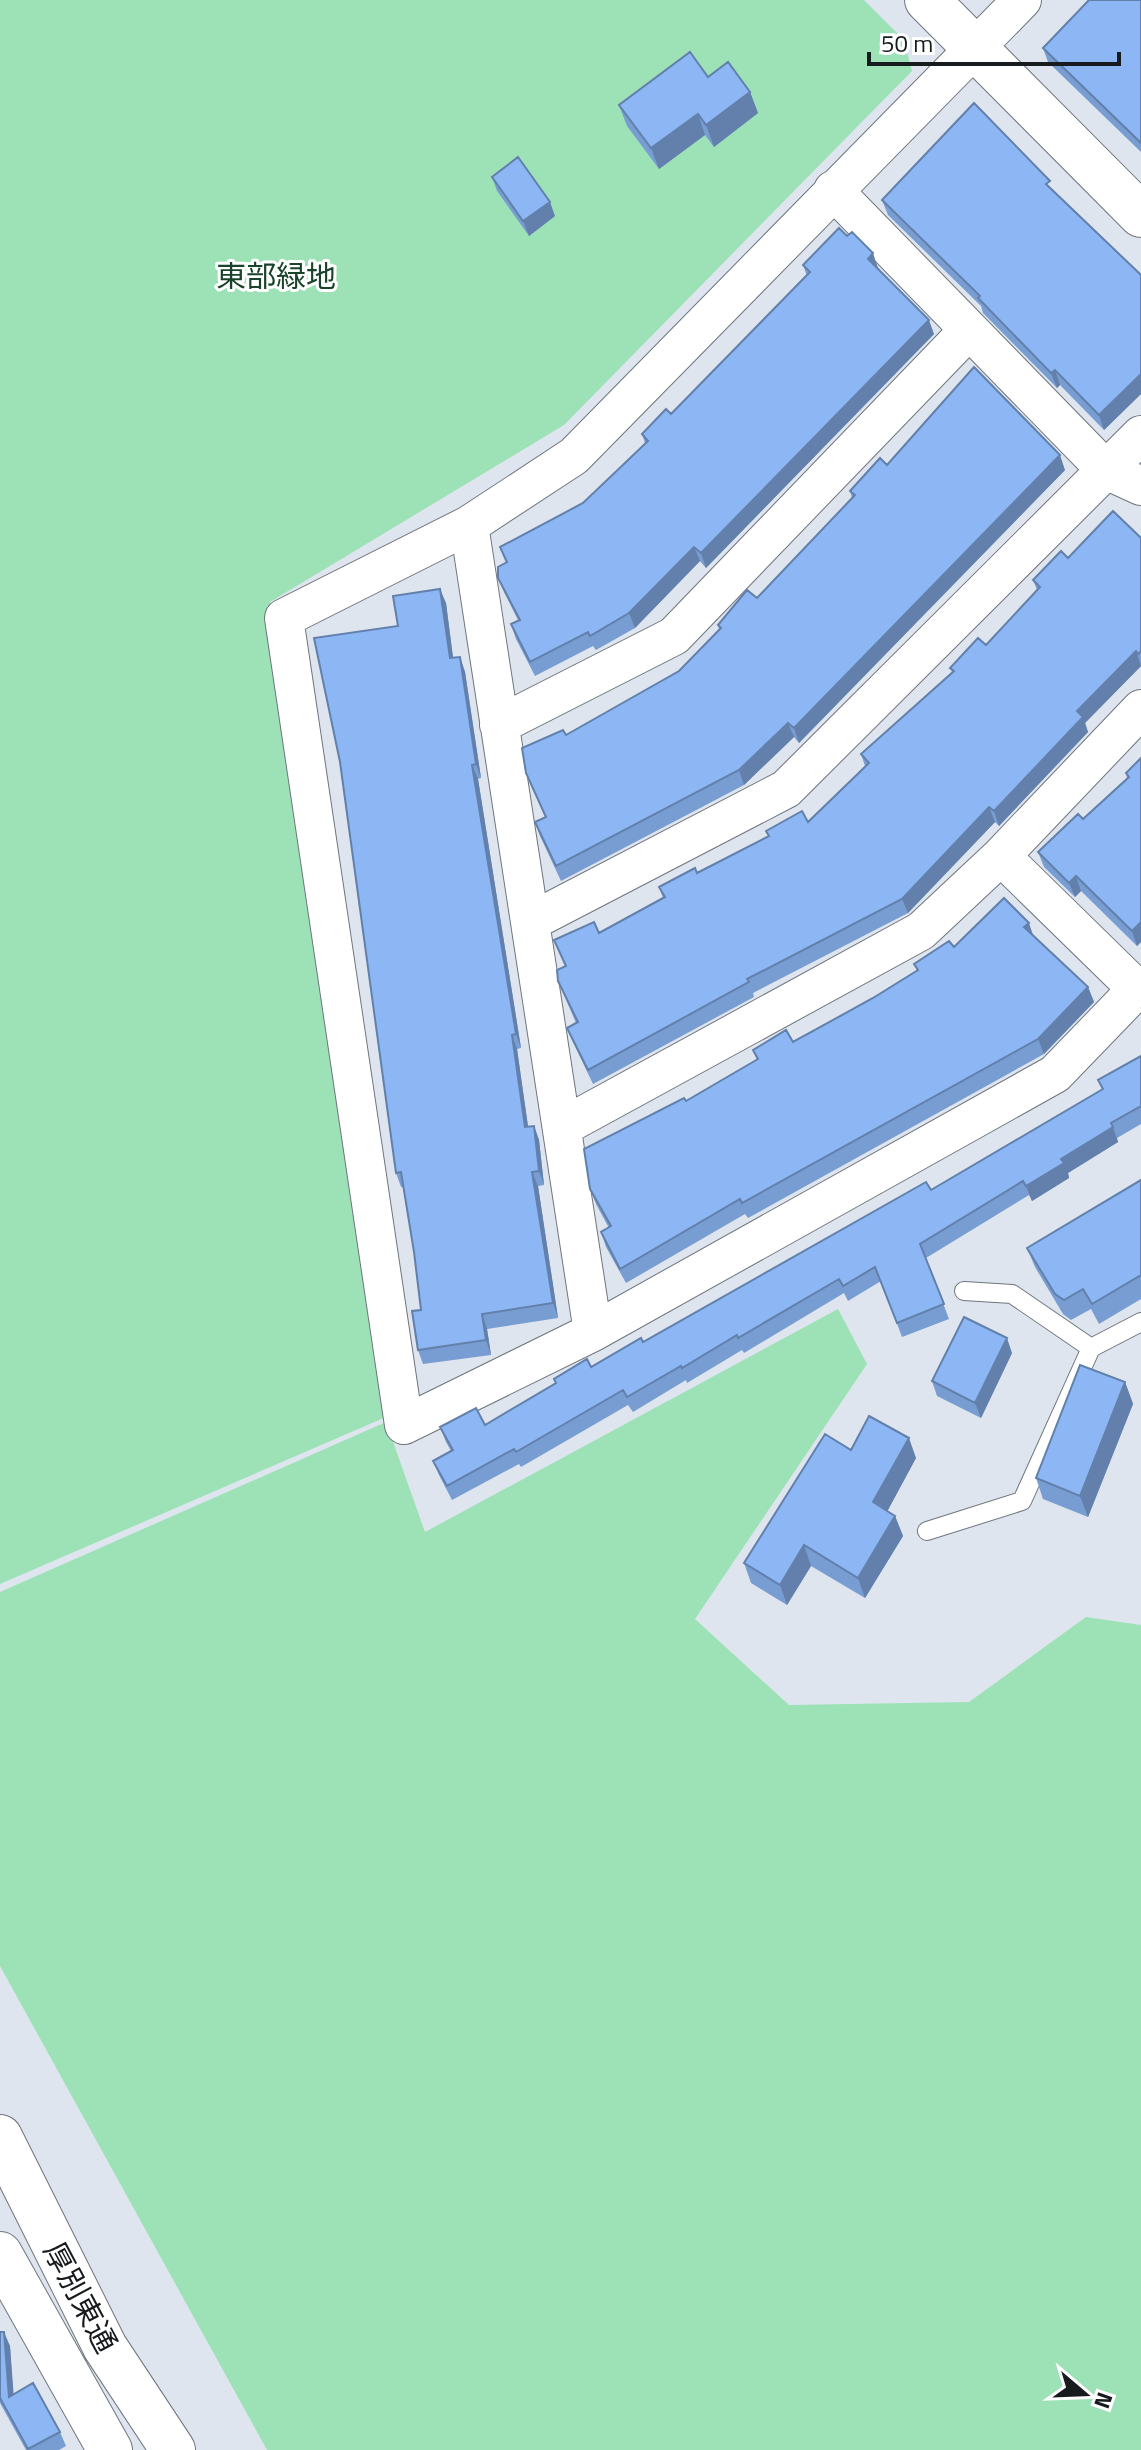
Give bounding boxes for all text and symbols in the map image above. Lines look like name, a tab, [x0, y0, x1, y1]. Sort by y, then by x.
scale bar	[869, 16, 1119, 66]
text: 50 m	[881, 25, 933, 61]
park label: 東部緑地	[216, 253, 336, 299]
street label: 厚別東通	[33, 2233, 129, 2361]
north arrow	[1045, 2354, 1125, 2434]
text: N	[1085, 2388, 1122, 2413]

